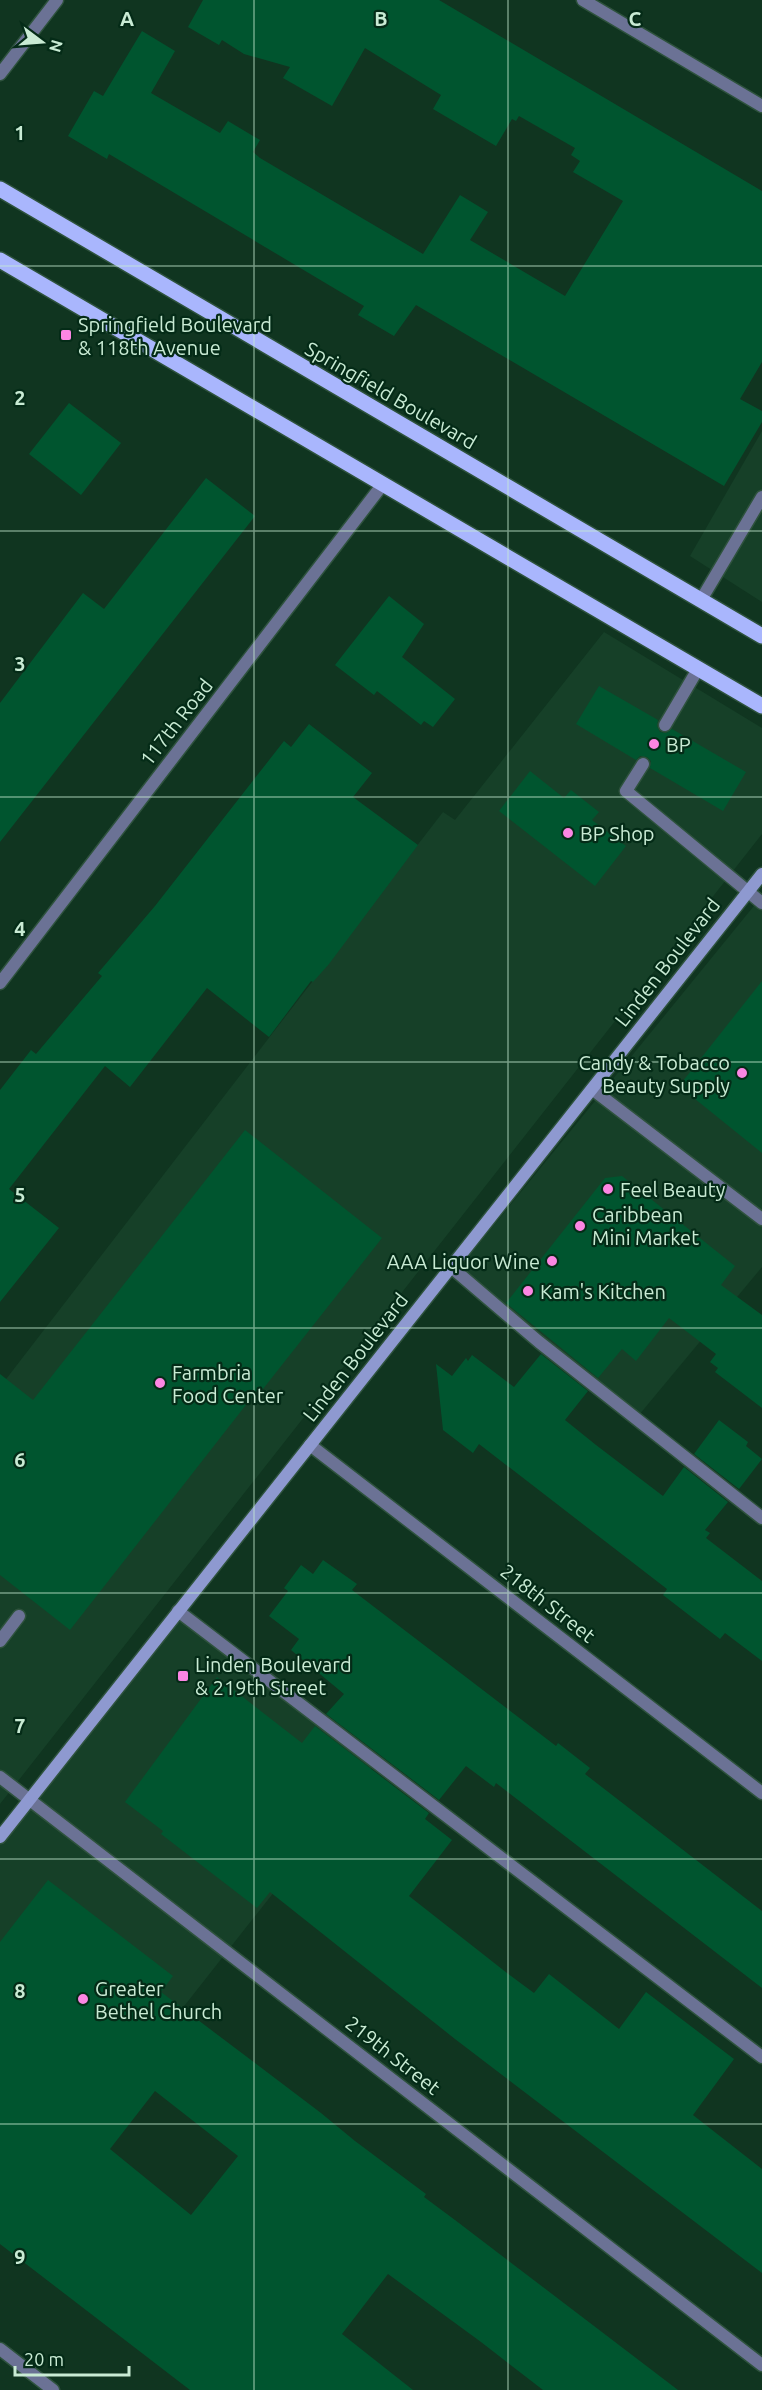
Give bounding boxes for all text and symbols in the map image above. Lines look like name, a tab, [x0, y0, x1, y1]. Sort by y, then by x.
text: A	[120, 7, 134, 30]
text: B	[374, 7, 388, 30]
text: C	[629, 7, 642, 30]
north arrow	[12, 12, 72, 72]
text: N	[46, 38, 67, 54]
text: 1	[14, 121, 26, 144]
place label: Springfield Boulevard & 118th Avenue	[78, 313, 272, 359]
marker: Springfield Boulevard & 118th Avenue	[59, 328, 73, 342]
street label: Springfield Boulevard	[301, 337, 481, 453]
text: 2	[14, 386, 26, 409]
text: 3	[14, 652, 26, 675]
street label: 117th Road	[135, 674, 217, 770]
place label: BP	[666, 733, 691, 756]
marker: BP	[647, 737, 661, 751]
place label: BP Shop	[580, 822, 655, 845]
marker: BP Shop	[561, 826, 575, 840]
street label: Linden Boulevard	[610, 893, 724, 1031]
text: 4	[14, 917, 26, 940]
place label: Candy & Tobacco Beauty Supply	[578, 1051, 730, 1097]
marker: Candy & Tobacco Beauty Supply	[735, 1066, 749, 1080]
place label: Feel Beauty	[620, 1178, 726, 1201]
marker: Feel Beauty	[601, 1182, 615, 1196]
text: 5	[14, 1183, 26, 1206]
place label: Caribbean Mini Market	[592, 1203, 699, 1249]
marker: Caribbean Mini Market	[573, 1219, 587, 1233]
place label: AAA Liquor Wine	[387, 1250, 540, 1273]
marker: AAA Liquor Wine	[545, 1254, 559, 1268]
place label: Kam's Kitchen	[540, 1280, 666, 1303]
marker: Kam's Kitchen	[521, 1284, 535, 1298]
street label: Linden Boulevard	[298, 1288, 412, 1426]
place label: Farmbria Food Center	[172, 1361, 284, 1407]
marker: Farmbria Food Center	[153, 1376, 167, 1390]
text: 6	[14, 1448, 26, 1471]
street label: 218th Street	[496, 1559, 600, 1647]
place label: Linden Boulevard & 219th Street	[195, 1653, 352, 1699]
marker: Linden Boulevard & 219th Street	[176, 1669, 190, 1683]
text: 7	[14, 1714, 26, 1737]
place label: Greater Bethel Church	[95, 1977, 222, 2023]
text: 8	[14, 1979, 26, 2002]
marker: Greater Bethel Church	[76, 1992, 90, 2006]
street label: 219th Street	[341, 2011, 445, 2099]
text: 9	[14, 2245, 26, 2268]
scale bar	[15, 2339, 129, 2377]
text: 20 m	[24, 2349, 64, 2369]

